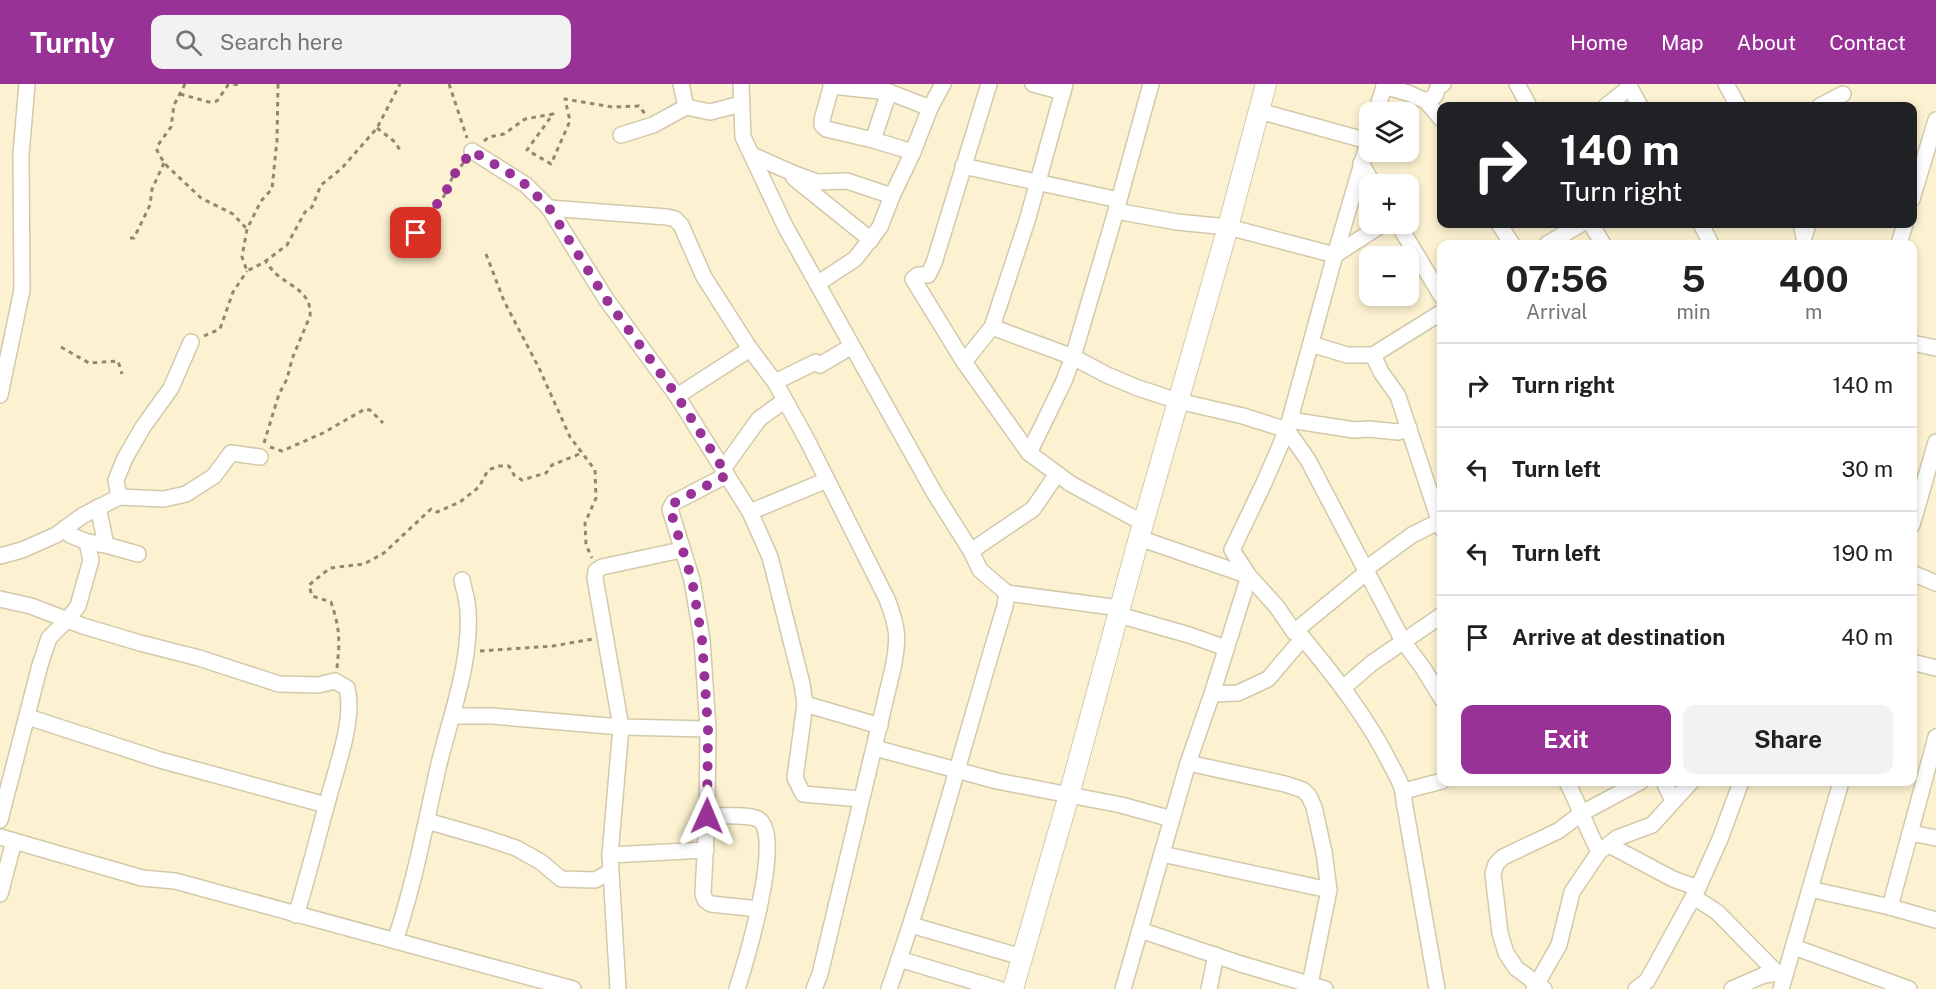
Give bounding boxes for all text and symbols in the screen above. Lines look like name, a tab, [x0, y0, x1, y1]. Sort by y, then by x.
search box	[151, 15, 571, 69]
text: Turnly	[30, 26, 115, 59]
icon: search	[172, 26, 205, 59]
text: Search here	[220, 29, 343, 55]
text: Home	[1570, 30, 1628, 55]
text: Map	[1661, 30, 1704, 55]
text: About	[1737, 30, 1796, 55]
text: Contact	[1829, 30, 1906, 55]
map controls	[1359, 102, 1419, 306]
button: layers	[1359, 102, 1419, 162]
text: 140 m	[1560, 125, 1680, 174]
icon: right	[1461, 126, 1539, 204]
button: +	[1359, 174, 1419, 234]
text: Turn right	[1560, 175, 1683, 207]
pin	[390, 207, 441, 258]
icon: arrive	[399, 216, 432, 249]
button: −	[1359, 246, 1419, 306]
text: 07:56	[1505, 258, 1608, 300]
text: 5	[1681, 258, 1706, 300]
text: 400	[1779, 258, 1849, 300]
text: Arrival	[1526, 300, 1588, 324]
text: min	[1677, 300, 1710, 324]
text: m	[1805, 300, 1822, 324]
icon: right	[1461, 369, 1494, 402]
text: Turn right	[1512, 372, 1615, 398]
text: 140 m	[1832, 372, 1893, 398]
icon: left	[1461, 453, 1494, 486]
text: Turn left	[1512, 456, 1601, 482]
text: 30 m	[1841, 456, 1893, 482]
icon: left	[1461, 537, 1494, 570]
text: Turn left	[1512, 540, 1601, 566]
text: 190 m	[1833, 540, 1893, 566]
icon: arrive	[1461, 621, 1494, 654]
text: Arrive at destination	[1512, 624, 1725, 650]
text: 40 m	[1841, 624, 1893, 650]
button: Exit	[1461, 705, 1671, 774]
button: Share	[1683, 705, 1893, 774]
position arrow	[675, 784, 739, 848]

